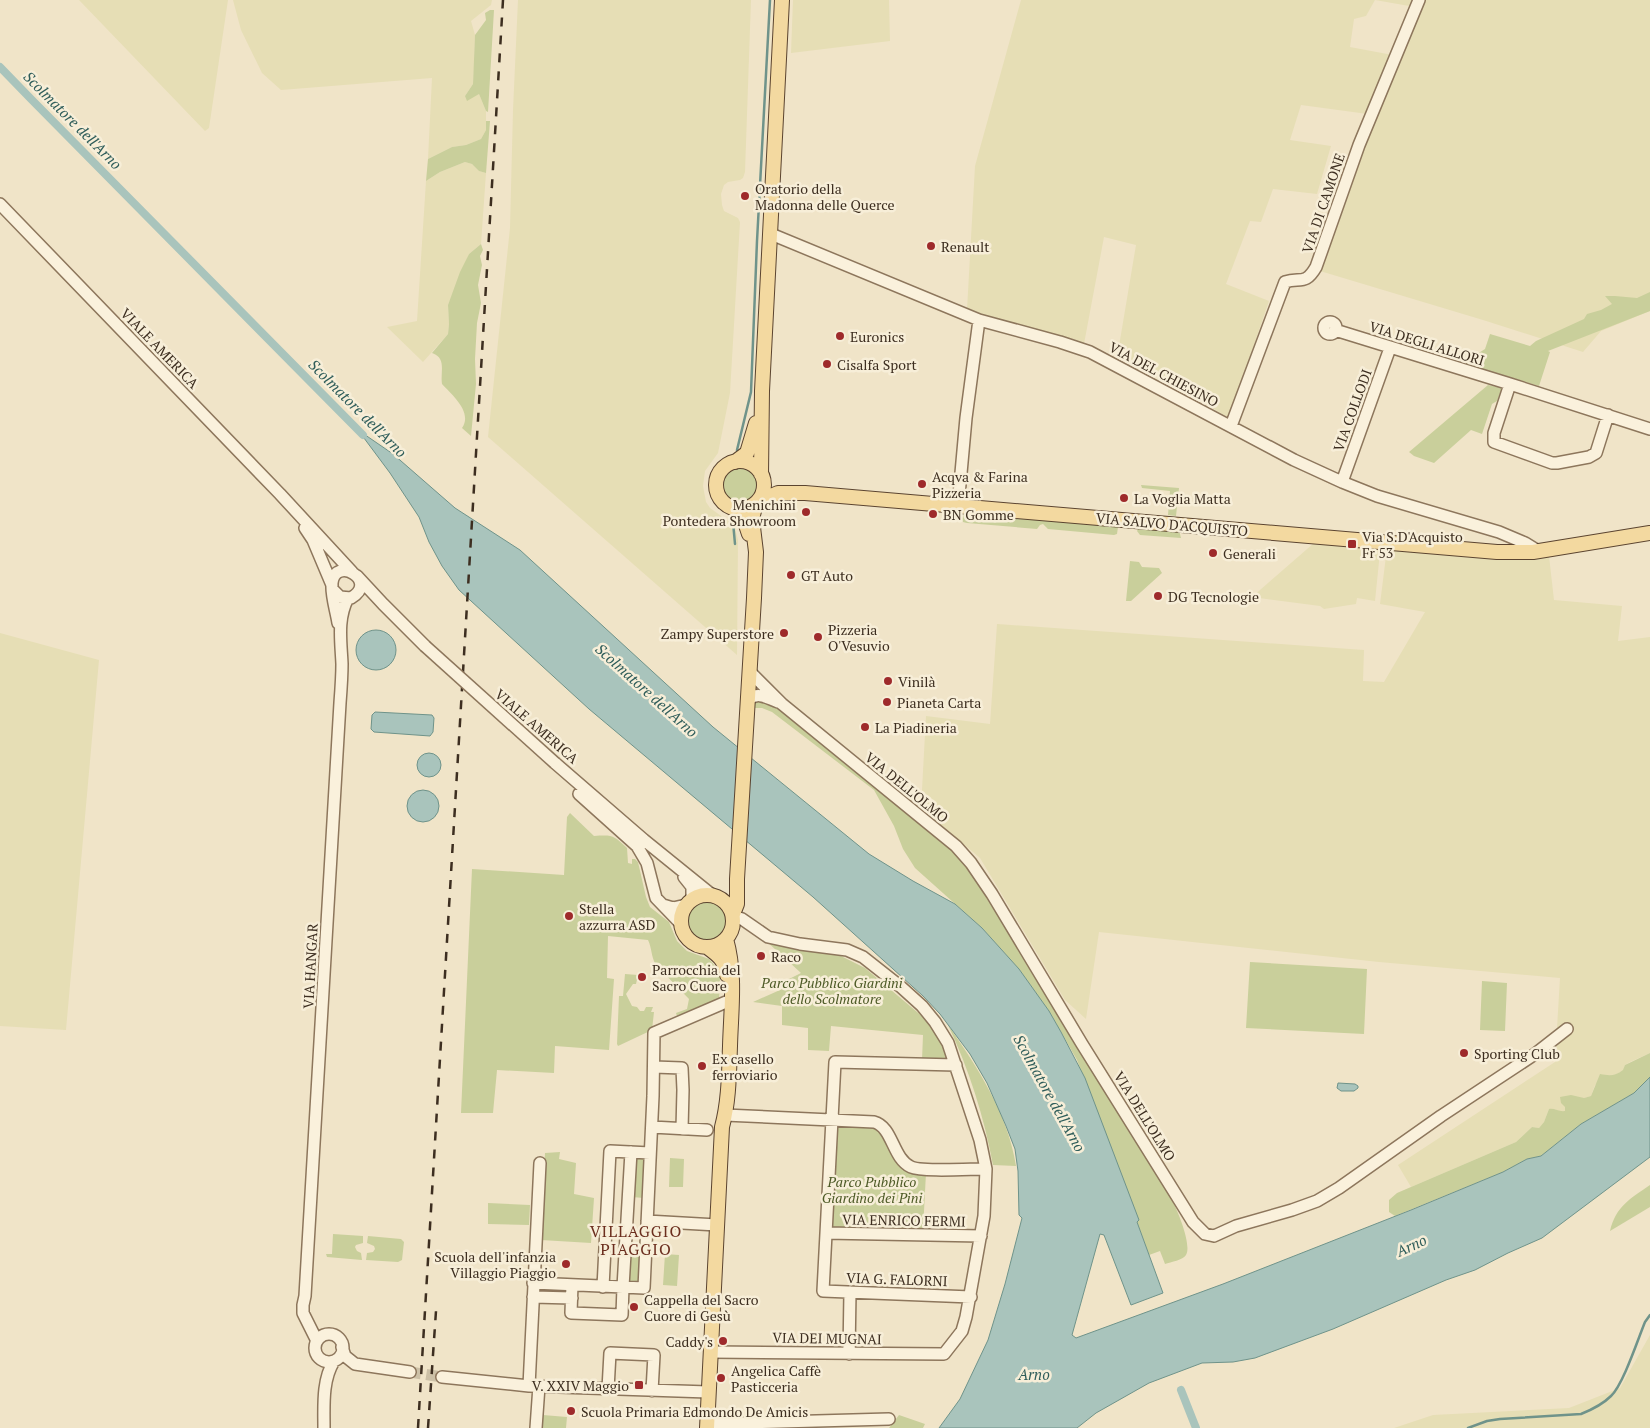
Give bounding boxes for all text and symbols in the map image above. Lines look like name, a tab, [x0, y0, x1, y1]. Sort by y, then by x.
water label: Scolmatore dell'Arno	[20, 67, 127, 174]
street label: VIA DI CAMONE	[1297, 150, 1349, 256]
place label: Oratorio della Madonna delle Querce	[755, 179, 895, 214]
marker: Oratorio della Madonna delle Querce	[739, 190, 751, 202]
place label: Renault	[941, 237, 990, 256]
marker: Renault	[925, 240, 937, 252]
street label: VIALE AMERICA	[117, 304, 204, 393]
street label: VIA DEGLI ALLORI	[1367, 316, 1487, 370]
place label: Euronics	[850, 327, 904, 346]
marker: Euronics	[834, 330, 846, 342]
street label: VIA DEL CHIESINO	[1106, 337, 1222, 411]
water label: Scolmatore dell'Arno	[305, 355, 412, 462]
place label: Cisalfa Sport	[837, 355, 917, 374]
marker: Cisalfa Sport	[821, 358, 833, 370]
street label: VIA COLLODI	[1328, 366, 1376, 454]
place label: Acqva & Farina Pizzeria	[932, 467, 1028, 502]
marker: Acqva & Farina Pizzeria	[916, 478, 928, 490]
place label: La Voglia Matta	[1134, 489, 1231, 508]
marker: La Voglia Matta	[1118, 492, 1130, 504]
place label: Menichini Pontedera Showroom	[663, 495, 796, 530]
place label: BN Gomme	[943, 505, 1014, 524]
marker: Menichini Pontedera Showroom	[800, 506, 812, 518]
marker: BN Gomme	[927, 508, 939, 520]
street label: VIA SALVO D'ACQUISTO	[1095, 508, 1249, 540]
place label: Via S.D'Acquisto Fr 53	[1362, 527, 1463, 562]
marker: Via S.D'Acquisto Fr 53	[1346, 538, 1358, 550]
place label: Generali	[1223, 544, 1276, 563]
marker: Generali	[1207, 547, 1219, 559]
place label: GT Auto	[801, 566, 853, 585]
marker: GT Auto	[785, 569, 797, 581]
place label: DG Tecnologie	[1168, 587, 1259, 606]
marker: DG Tecnologie	[1152, 590, 1164, 602]
place label: Pizzeria O'Vesuvio	[828, 620, 890, 655]
place label: Zampy Superstore	[661, 624, 774, 643]
marker: Zampy Superstore	[778, 627, 790, 639]
marker: Pizzeria O'Vesuvio	[812, 631, 824, 643]
water label: Scolmatore dell'Arno	[592, 639, 703, 742]
place label: Vinilà	[898, 672, 936, 691]
marker: Vinilà	[882, 675, 894, 687]
street label: VIALE AMERICA	[491, 684, 583, 768]
place label: Pianeta Carta	[897, 693, 981, 712]
marker: Pianeta Carta	[881, 696, 893, 708]
place label: La Piadineria	[875, 718, 957, 737]
marker: La Piadineria	[859, 721, 871, 733]
street label: VIA DELL'OLMO	[861, 747, 953, 827]
place label: Stella azzurra ASD	[579, 899, 655, 934]
marker: Stella azzurra ASD	[563, 910, 575, 922]
street label: VIA HANGAR	[298, 923, 322, 1009]
place label: Raco	[771, 947, 801, 966]
marker: Raco	[755, 950, 767, 962]
place label: Parrocchia del Sacro Cuore	[652, 960, 741, 995]
marker: Parrocchia del Sacro Cuore	[636, 971, 648, 983]
park label: Parco Pubblico Giardini dello Scolmatore	[760, 973, 903, 1008]
water label: Scolmatore dell'Arno	[1009, 1031, 1091, 1156]
place label: Sporting Club	[1474, 1044, 1560, 1063]
marker: Sporting Club	[1458, 1047, 1470, 1059]
place label: Ex casello ferroviario	[712, 1049, 778, 1084]
marker: Ex casello ferroviario	[696, 1060, 708, 1072]
street label: VIA DELL'OLMO	[1110, 1068, 1180, 1164]
park label: Parco Pubblico Giardino dei Pini	[822, 1172, 922, 1207]
street label: VIA ENRICO FERMI	[842, 1209, 966, 1231]
district label: VILLAGGIO PIAGGIO	[590, 1220, 682, 1260]
water label: Arno	[1392, 1229, 1430, 1261]
place label: Scuola dell'infanzia Villaggio Piaggio	[434, 1247, 556, 1282]
marker: Scuola dell'infanzia Villaggio Piaggio	[560, 1258, 572, 1270]
street label: VIA G. FALORNI	[846, 1268, 948, 1290]
place label: Cappella del Sacro Cuore di Gesù	[644, 1290, 759, 1325]
marker: Cappella del Sacro Cuore di Gesù	[628, 1301, 640, 1313]
street label: VIA DEI MUGNAI	[772, 1328, 882, 1348]
place label: Caddy's	[666, 1332, 713, 1351]
marker: Caddy's	[717, 1335, 729, 1347]
place label: Angelica Caffè Pasticceria	[731, 1361, 821, 1396]
water label: Arno	[1017, 1364, 1050, 1384]
marker: Angelica Caffè Pasticceria	[715, 1372, 727, 1384]
place label: V. XXIV Maggio	[532, 1376, 629, 1395]
marker: V. XXIV Maggio	[633, 1379, 645, 1391]
place label: Scuola Primaria Edmondo De Amicis	[581, 1402, 808, 1421]
marker: Scuola Primaria Edmondo De Amicis	[565, 1405, 577, 1417]

